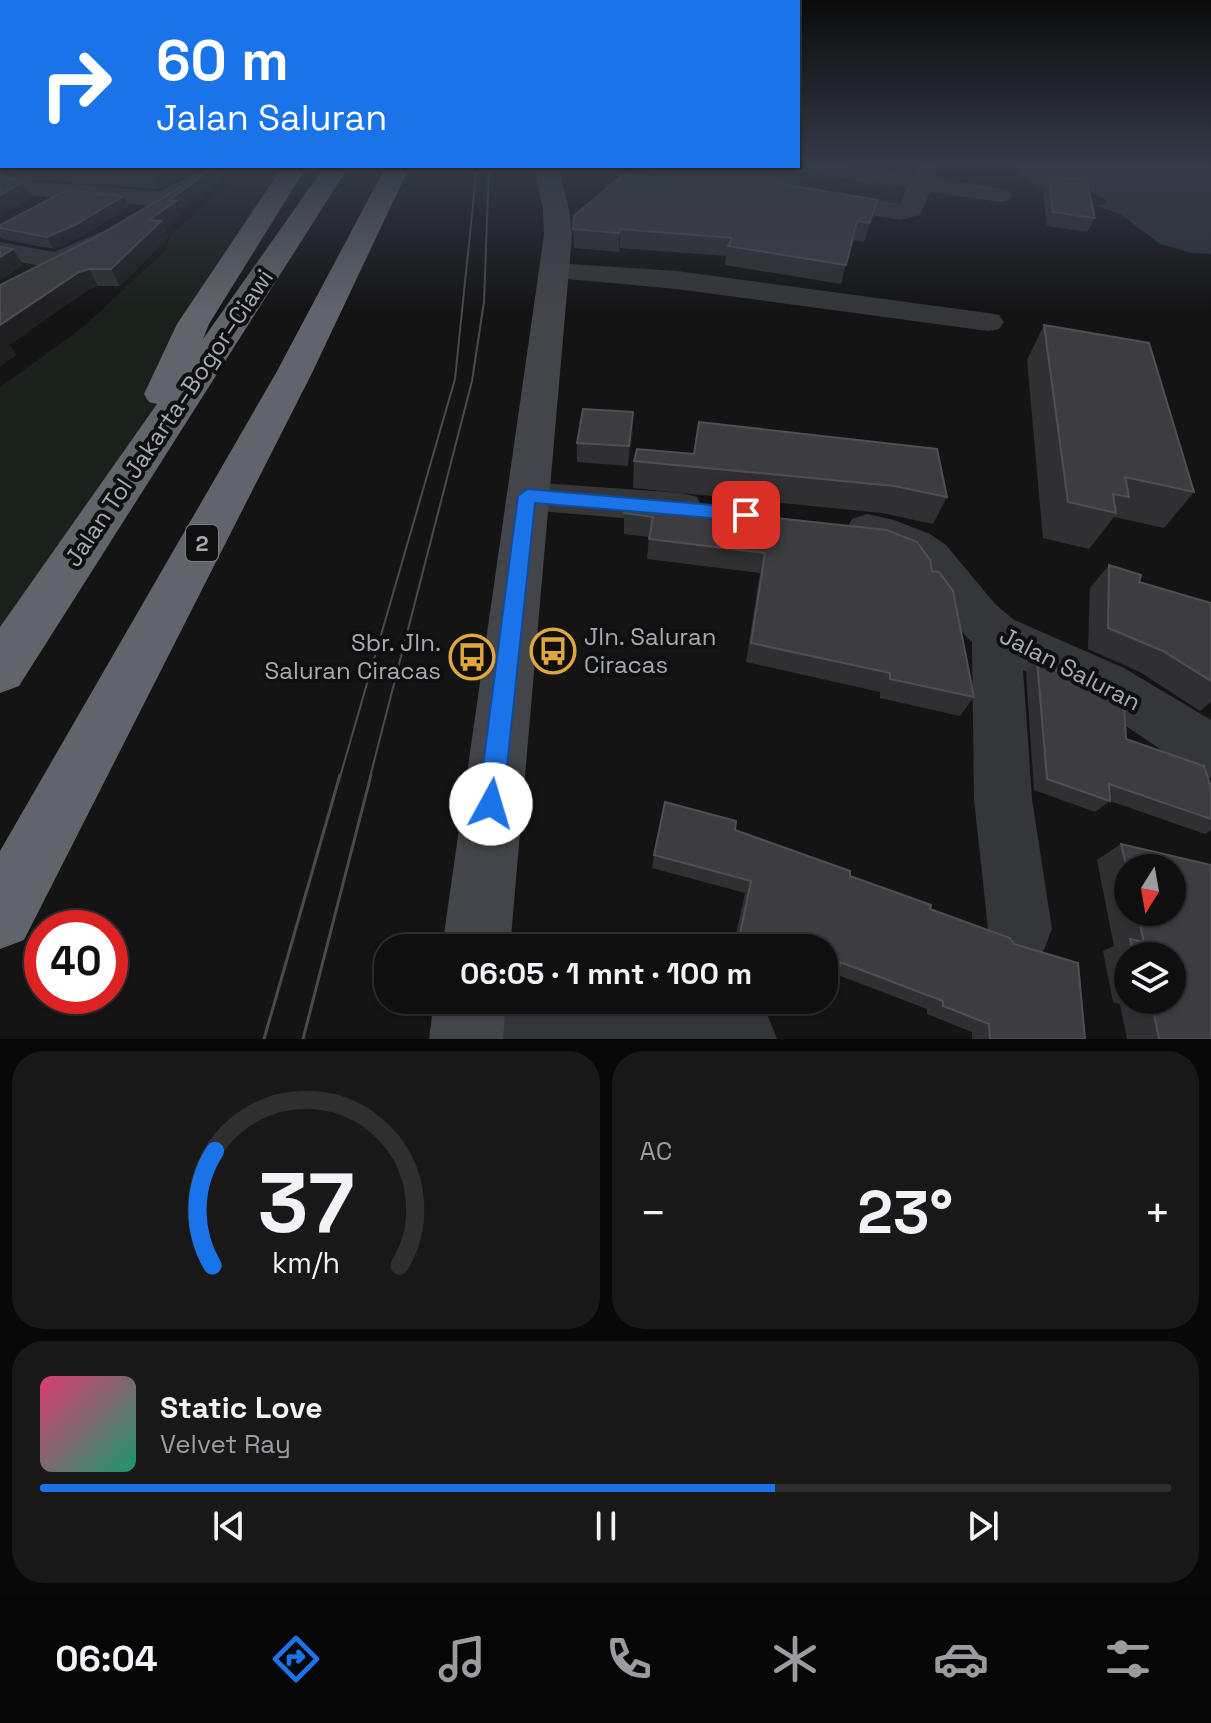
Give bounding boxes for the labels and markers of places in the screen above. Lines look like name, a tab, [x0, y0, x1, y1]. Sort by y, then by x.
pin	[712, 481, 780, 549]
place label: Jln. Saluran Ciracas	[584, 621, 717, 680]
place label: Sbr. Jln. Saluran Ciracas	[264, 627, 441, 686]
bus stop icon: Jln. Saluran Ciracas	[529, 627, 577, 675]
bus stop icon: Sbr. Jln. Saluran Ciracas	[448, 633, 496, 681]

